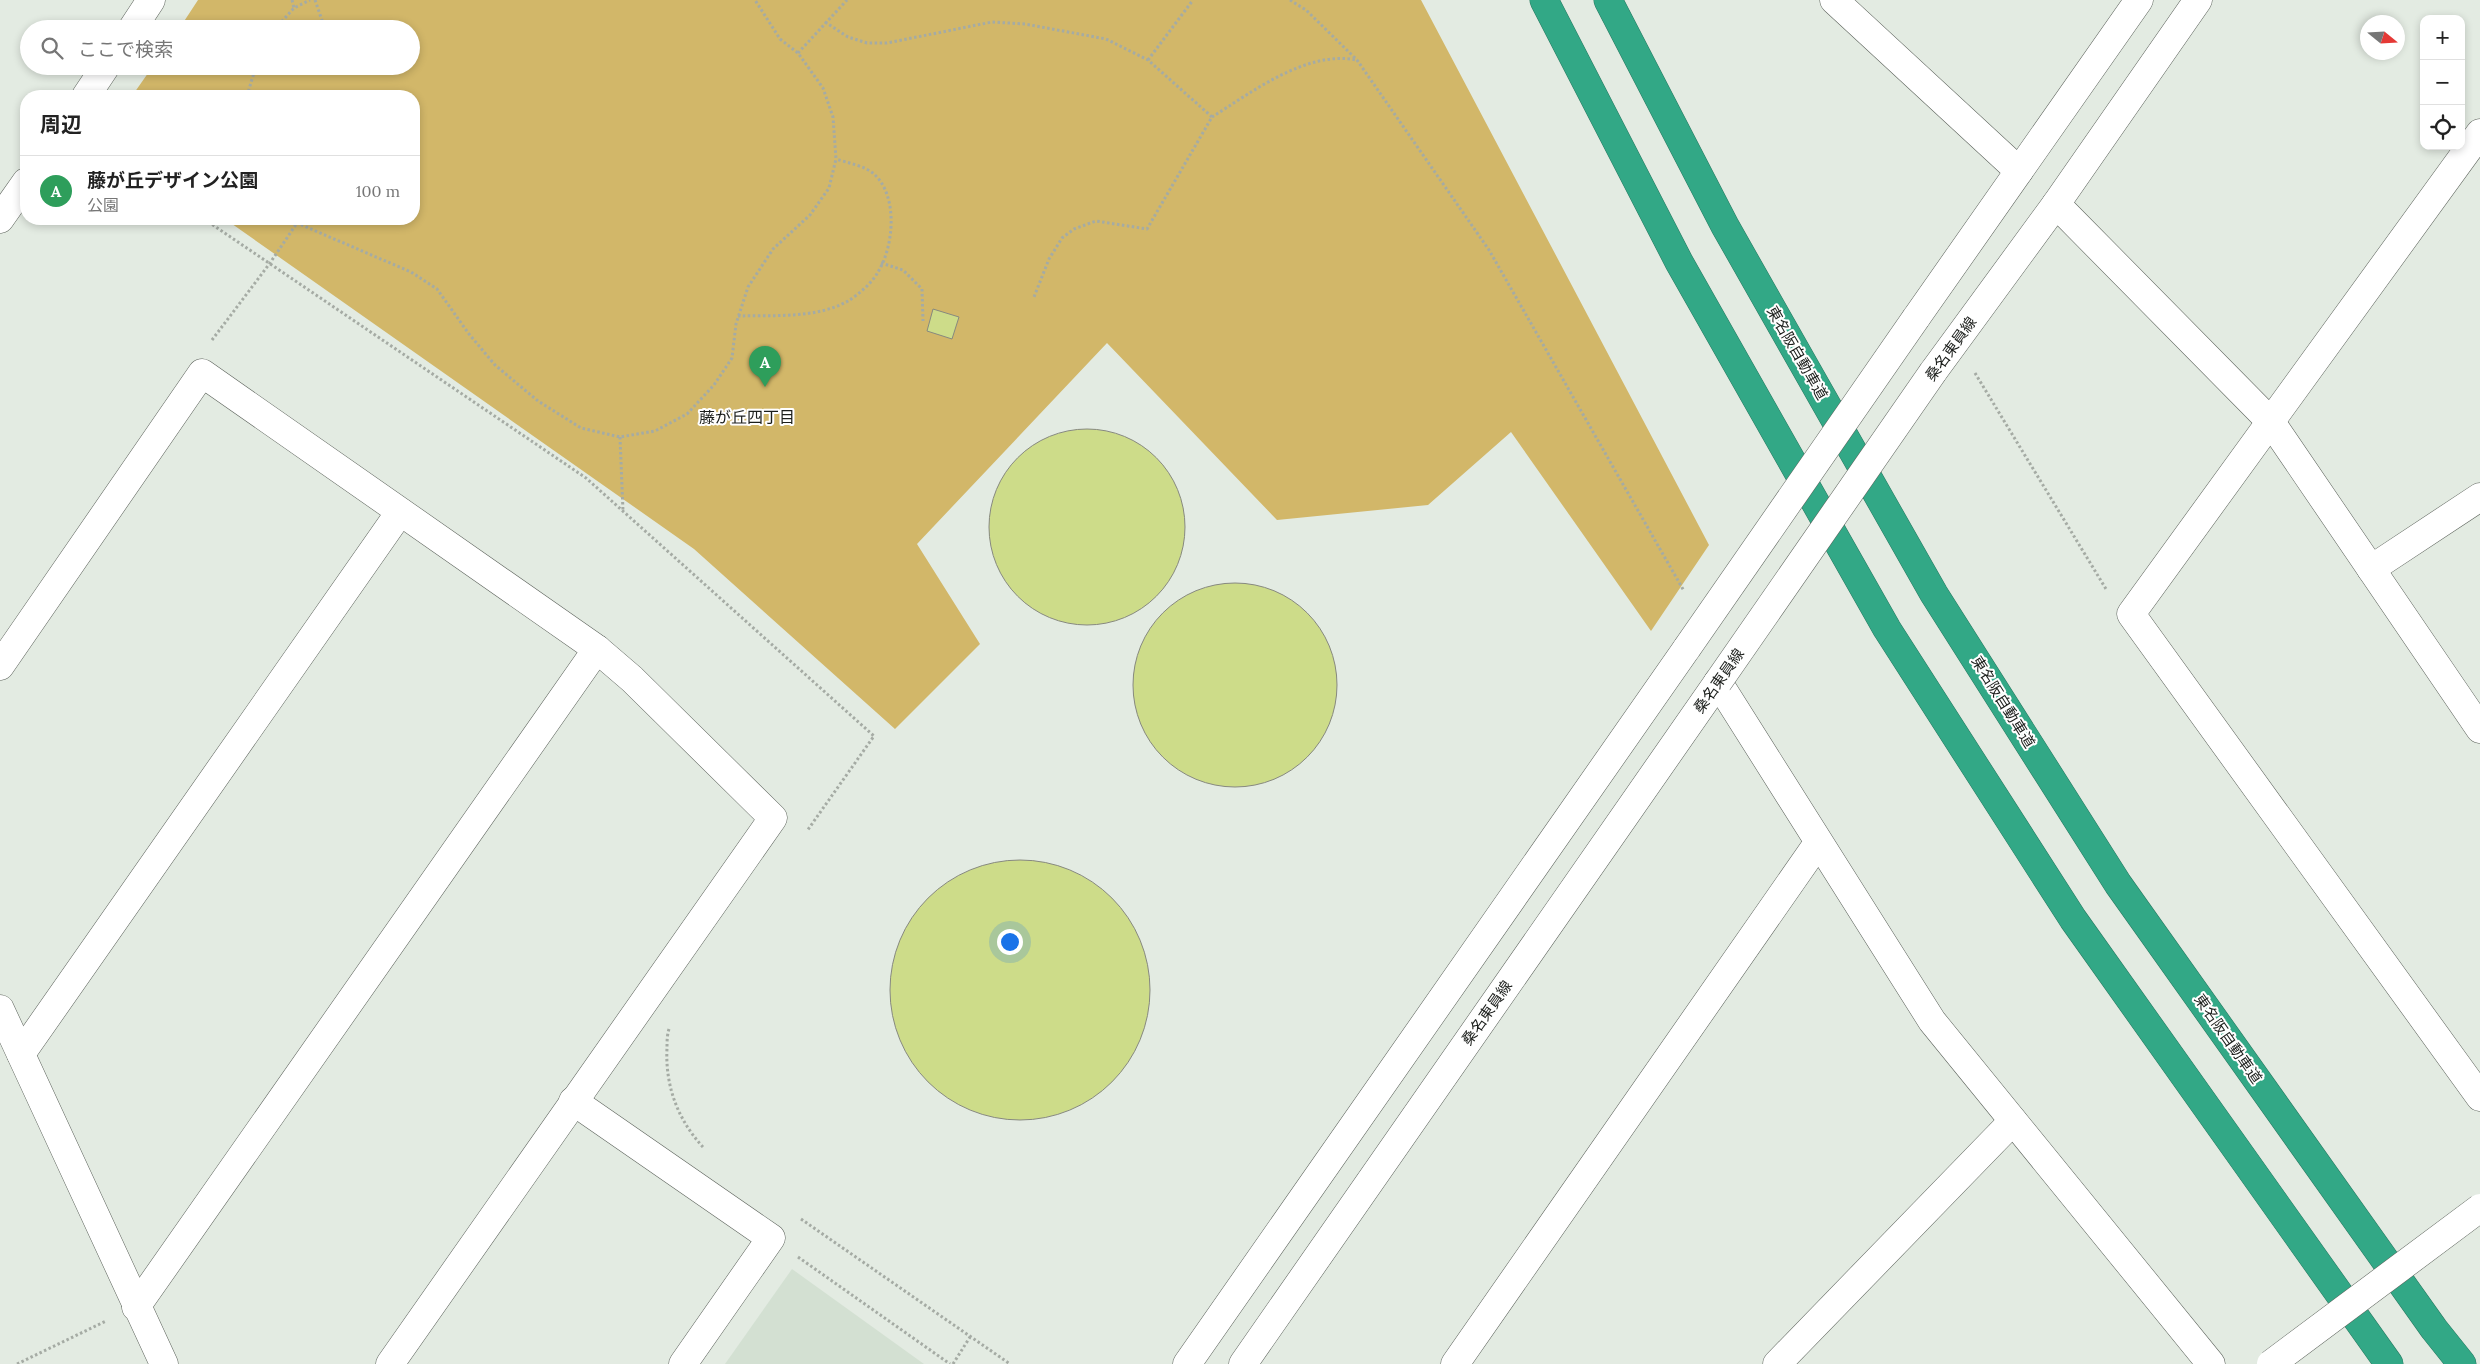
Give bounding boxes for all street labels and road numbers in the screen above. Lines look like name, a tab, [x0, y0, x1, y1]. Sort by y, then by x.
street label: 東名阪自動車道	[1763, 303, 1832, 403]
street label: 桑名東員線	[1921, 313, 1980, 385]
street label: 桑名東員線	[1689, 645, 1748, 717]
street label: 東名阪自動車道	[1968, 652, 2039, 751]
street label: 桑名東員線	[1457, 977, 1516, 1049]
street label: 東名阪自動車道	[2191, 990, 2266, 1087]

